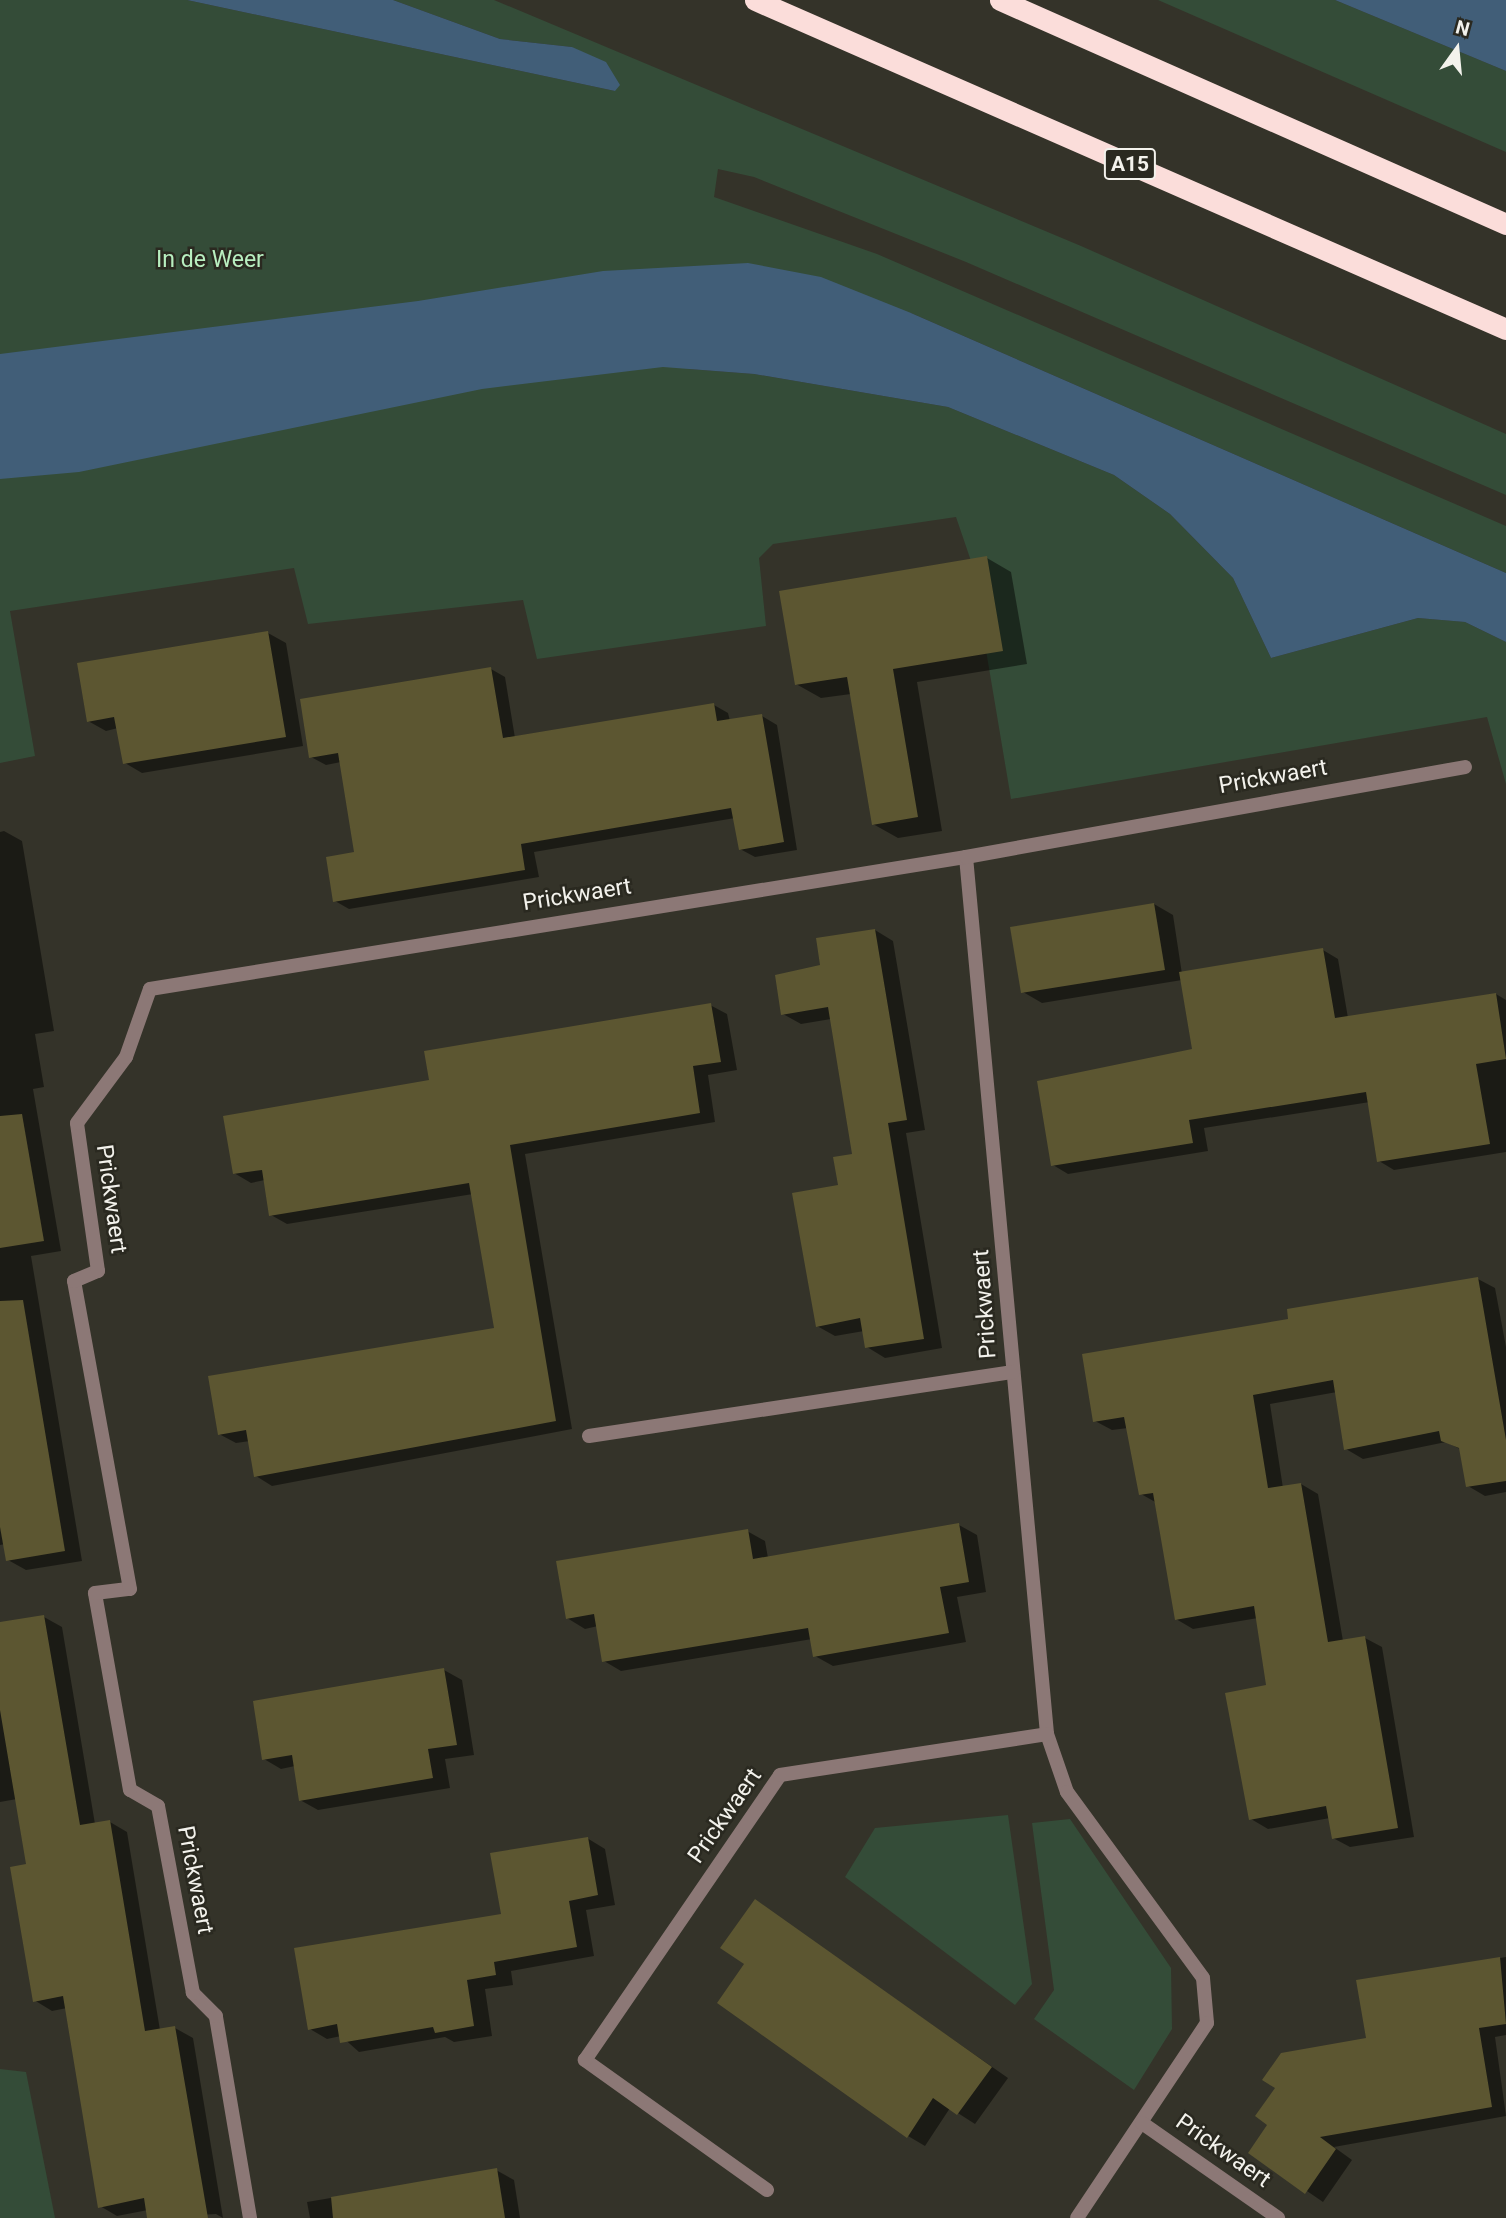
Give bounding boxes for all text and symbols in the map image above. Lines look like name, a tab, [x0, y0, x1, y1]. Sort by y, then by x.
north arrow	[1422, 14, 1492, 84]
text: N	[1453, 15, 1472, 41]
road number: A15	[1104, 146, 1156, 182]
park label: In de Weer	[156, 246, 264, 274]
street label: Prickwaert	[1217, 754, 1329, 800]
street label: Prickwaert	[521, 873, 633, 917]
street label: Prickwaert	[90, 1143, 132, 1255]
street label: Prickwaert	[967, 1248, 1003, 1360]
street label: Prickwaert	[682, 1763, 768, 1869]
street label: Prickwaert	[171, 1824, 219, 1936]
street label: Prickwaert	[1170, 2108, 1276, 2194]

